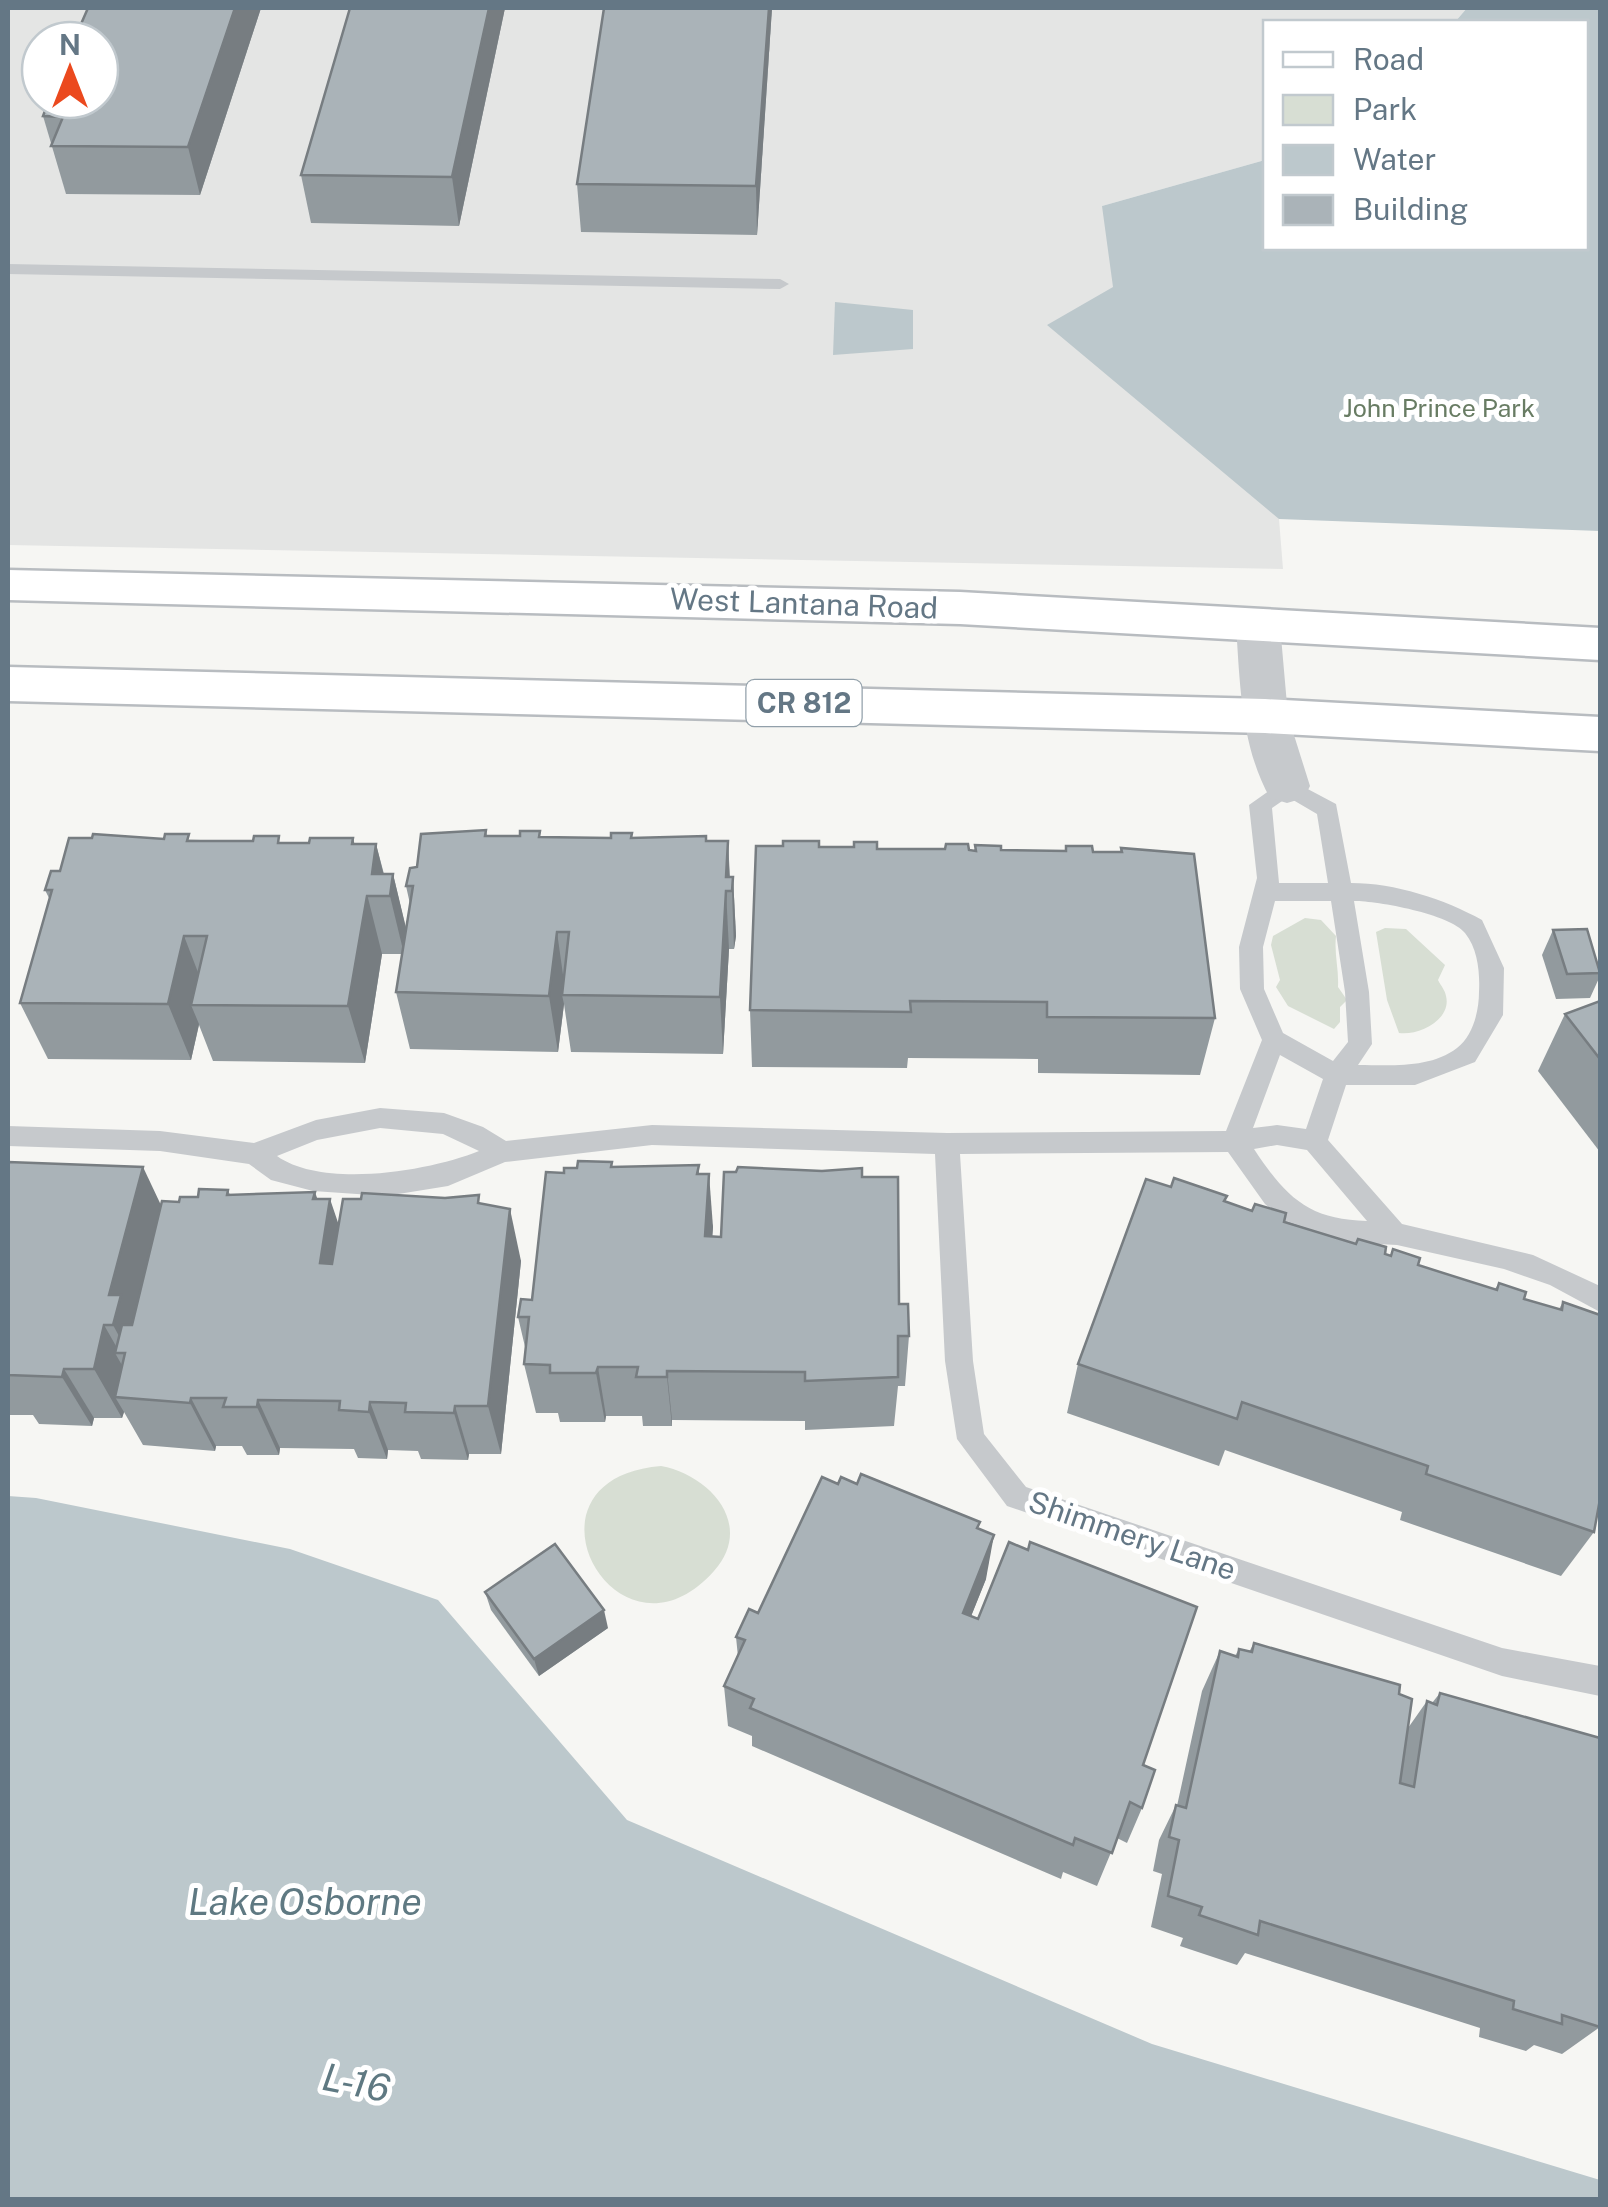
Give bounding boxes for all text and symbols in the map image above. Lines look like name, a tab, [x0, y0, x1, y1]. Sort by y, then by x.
north arrow	[20, 20, 120, 120]
legend	[1263, 20, 1588, 250]
text: N	[59, 28, 81, 61]
text: Road	[1353, 41, 1424, 77]
text: Park	[1353, 91, 1417, 127]
text: Water	[1353, 141, 1436, 177]
text: Building	[1353, 191, 1468, 227]
park label: John Prince Park	[1343, 393, 1535, 423]
street label: West Lantana Road	[669, 580, 939, 626]
road number: CR 812	[746, 680, 862, 726]
street label: Shimmery Lane	[1024, 1483, 1241, 1587]
water label: Lake Osborne	[188, 1879, 422, 1924]
water label: L-16	[318, 2054, 394, 2111]

